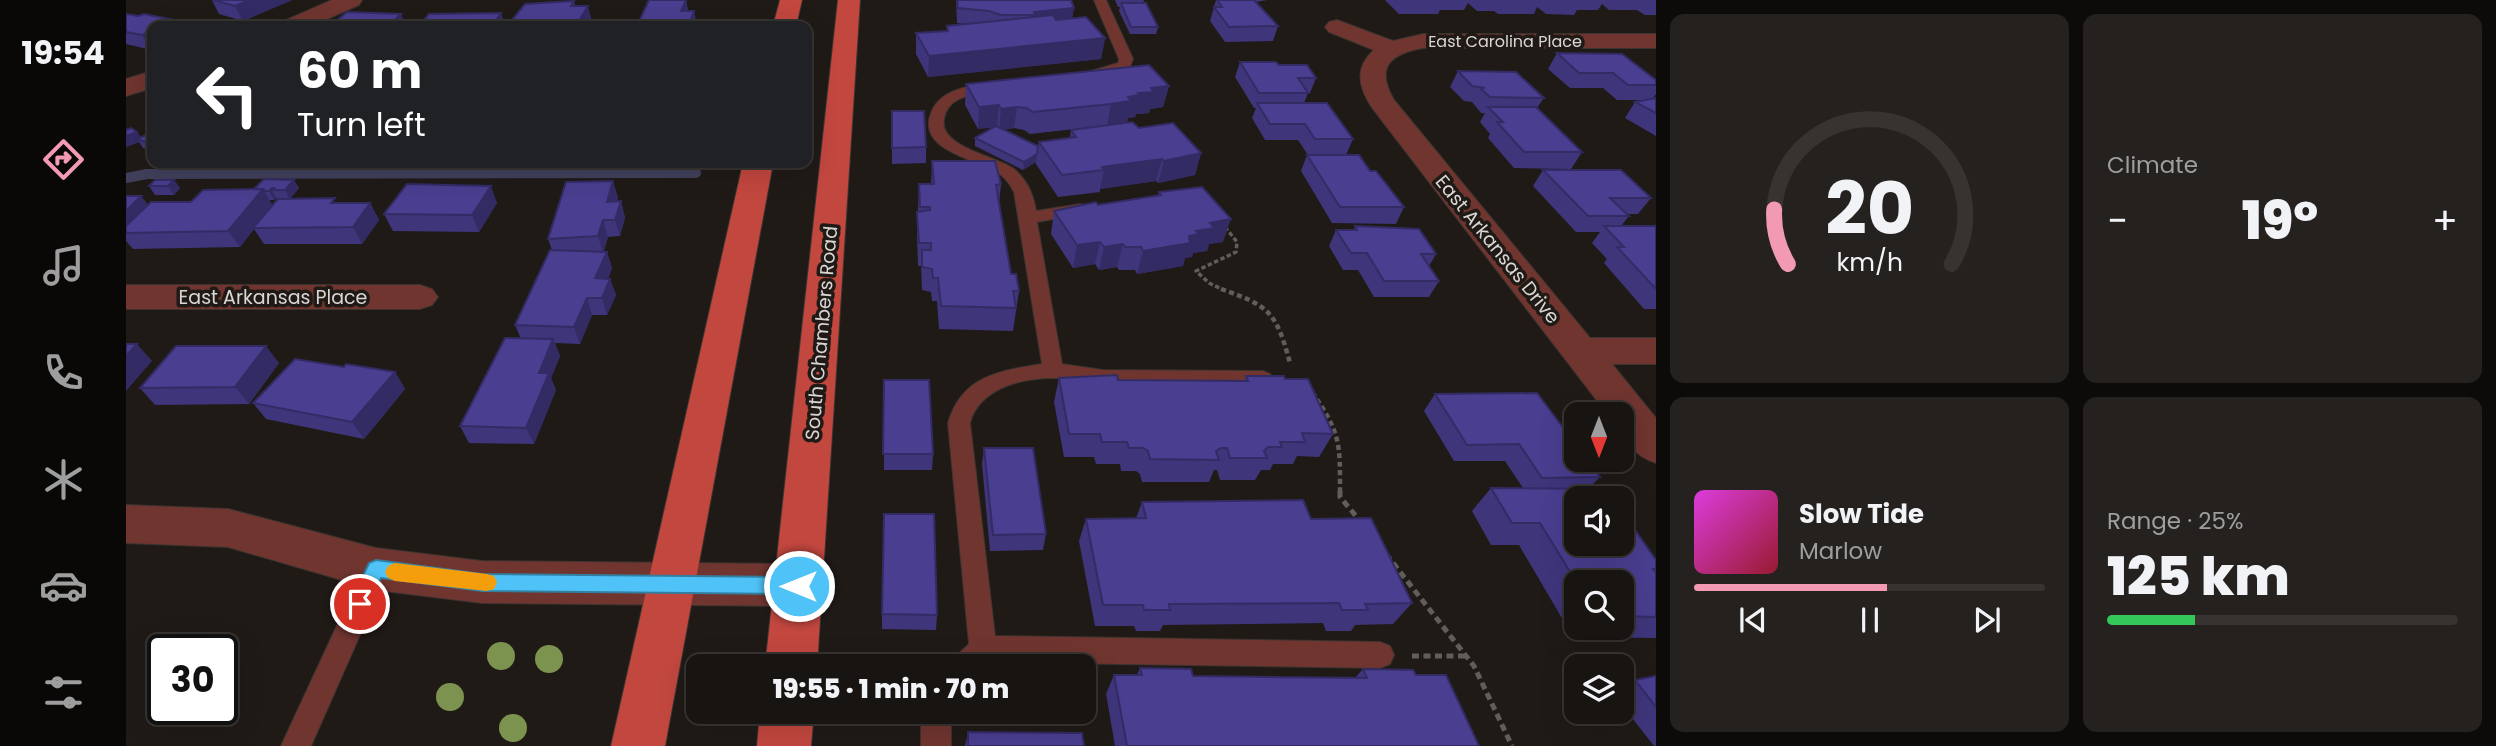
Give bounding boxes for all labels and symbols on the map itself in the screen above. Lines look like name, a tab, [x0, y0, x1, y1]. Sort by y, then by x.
street label: East Carolina Place	[1428, 30, 1582, 53]
street label: East Arkansas Drive	[1429, 169, 1566, 330]
street label: South Chambers Road	[799, 225, 844, 441]
street label: East Arkansas Place	[179, 284, 367, 311]
north arrow	[1564, 402, 1634, 472]
position arrow	[762, 549, 836, 623]
pin	[330, 574, 390, 634]
speed limit sign: 30	[147, 634, 238, 725]

